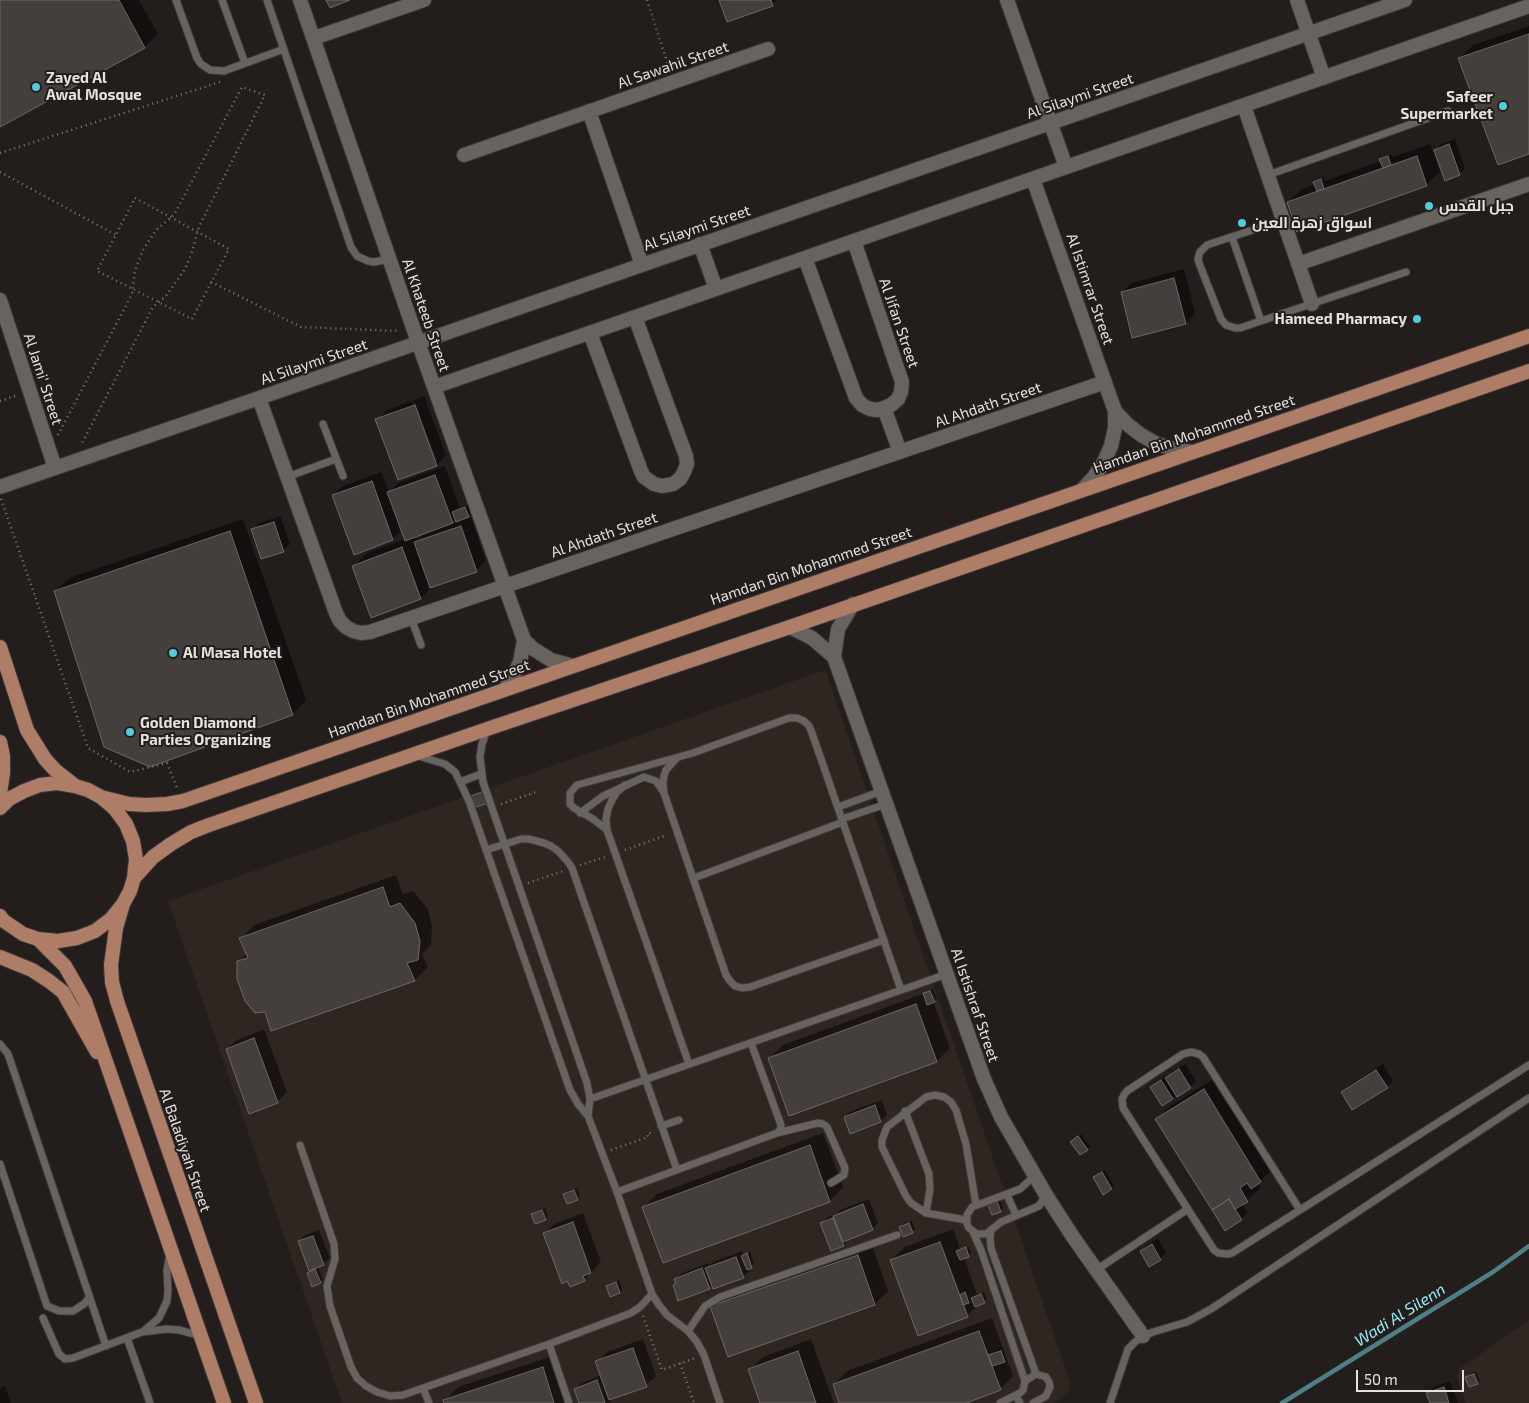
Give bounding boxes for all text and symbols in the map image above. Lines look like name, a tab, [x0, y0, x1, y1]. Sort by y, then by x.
street label: Al Sawahil Street	[615, 38, 731, 92]
place label: Zayed Al Awal Mosque	[46, 69, 142, 104]
street label: Al Silaymi Street	[1024, 69, 1136, 123]
marker: Zayed Al Awal Mosque	[30, 81, 42, 93]
place label: Safeer Supermarket	[1401, 88, 1493, 123]
marker: Safeer Supermarket	[1497, 100, 1509, 112]
place label: جبل القدس	[1439, 197, 1514, 215]
marker: جبل القدس	[1423, 200, 1435, 212]
street label: Al Silaymi Street	[641, 201, 753, 255]
place label: اسواق زهرة العين	[1252, 214, 1372, 232]
marker: اسواق زهرة العين	[1236, 217, 1248, 229]
street label: Al Istimrar Street	[1063, 231, 1117, 347]
street label: Al Khateeb Street	[398, 256, 454, 374]
street label: Al Jifan Street	[875, 276, 923, 370]
place label: Hameed Pharmacy	[1275, 310, 1407, 328]
marker: Hameed Pharmacy	[1411, 313, 1423, 325]
street label: Al Jami' Street	[20, 331, 66, 427]
street label: Al Silaymi Street	[258, 335, 370, 389]
street label: Al Ahdath Street	[932, 378, 1044, 432]
street label: Hamdan Bin Mohammed Street	[1091, 391, 1297, 477]
street label: Al Ahdath Street	[548, 508, 660, 562]
street label: Hamdan Bin Mohammed Street	[708, 523, 914, 609]
place label: Al Masa Hotel	[183, 644, 282, 662]
marker: Al Masa Hotel	[167, 647, 179, 659]
street label: Hamdan Bin Mohammed Street	[326, 656, 532, 742]
place label: Golden Diamond Parties Organizing	[140, 714, 271, 749]
marker: Golden Diamond Parties Organizing	[124, 726, 136, 738]
street label: Al Istishraf Street	[947, 946, 1003, 1064]
street label: Al Baladiyah Street	[155, 1086, 215, 1214]
water label: Wadi Al Silenn	[1351, 1279, 1449, 1351]
scale bar	[1359, 1360, 1466, 1392]
text: 50 m	[1364, 1370, 1398, 1388]

